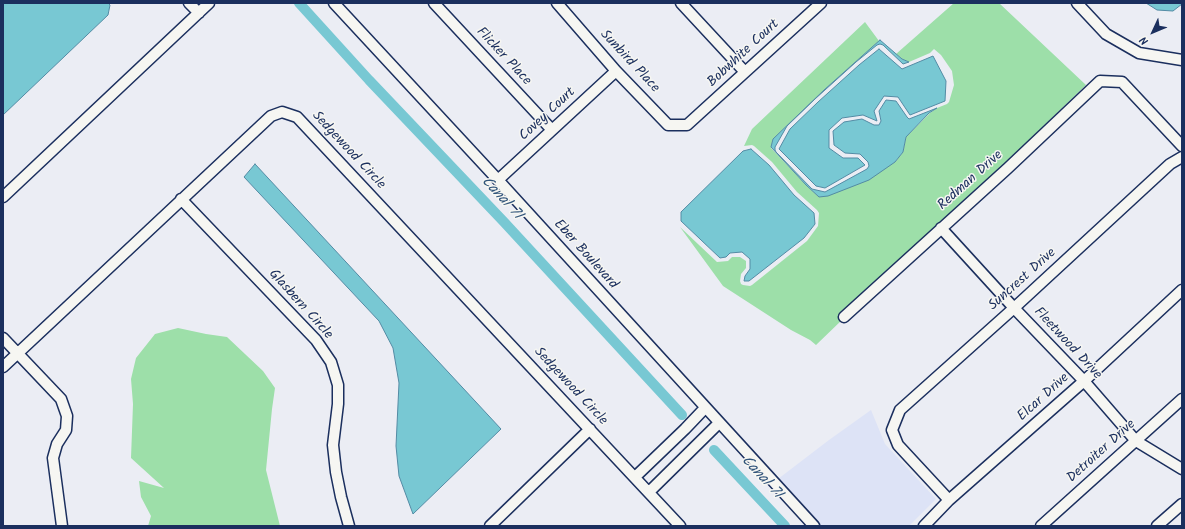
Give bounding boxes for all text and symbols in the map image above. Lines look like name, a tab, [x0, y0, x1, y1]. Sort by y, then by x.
north arrow	[1133, 12, 1173, 52]
street label: Bobwhite Court	[705, 17, 783, 91]
street label: Flicker Place	[472, 24, 534, 90]
street label: Sunbird Place	[596, 27, 662, 97]
text: N	[1135, 32, 1153, 49]
street label: Covey Court	[516, 85, 580, 145]
street label: Sedgewood Circle	[308, 108, 388, 194]
street label: Redman Drive	[935, 148, 1007, 214]
water label: Canal 71	[477, 174, 525, 224]
street label: Eber Boulevard	[549, 217, 621, 293]
street label: Suncrest Drive	[986, 245, 1060, 315]
street label: Glasbern Circle	[264, 267, 336, 343]
street label: Fleetwood Drive	[1029, 304, 1105, 384]
street label: Sedgewood Circle	[530, 344, 610, 430]
street label: Elcar Drive	[1015, 370, 1073, 426]
street label: Detroiter Drive	[1064, 417, 1140, 487]
water label: Canal 71	[737, 453, 785, 503]

